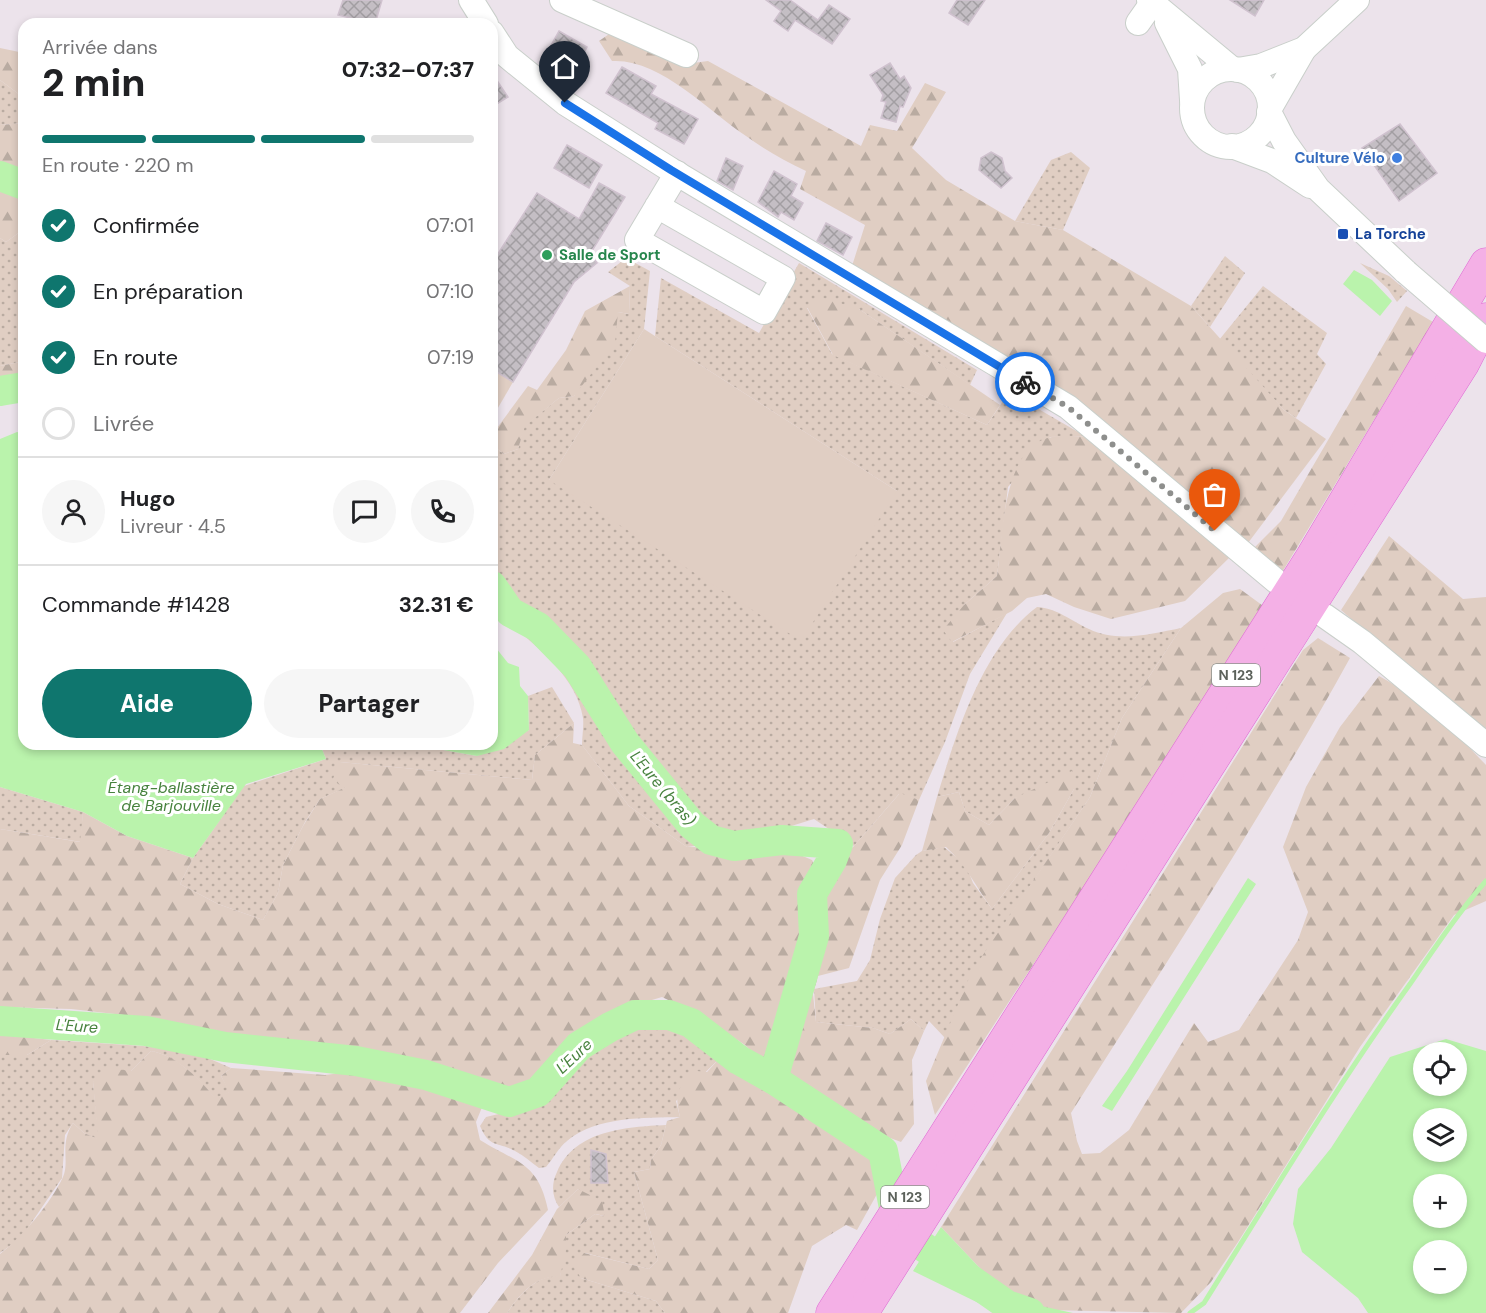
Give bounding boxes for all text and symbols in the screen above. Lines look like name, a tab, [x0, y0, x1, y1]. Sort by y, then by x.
text: Arrivée dans	[42, 34, 158, 60]
pin	[539, 41, 590, 103]
icon: home	[548, 50, 581, 83]
text: 07:32–07:37	[342, 55, 474, 84]
text: 2 min	[42, 57, 146, 108]
place label: Culture Vélo	[1294, 148, 1385, 168]
marker: Culture Vélo	[1390, 151, 1404, 165]
text: En route · 220 m	[42, 152, 194, 178]
icon: check	[42, 209, 75, 242]
text: Confirmée	[93, 211, 200, 240]
text: 07:01	[426, 212, 474, 238]
place label: La Torche	[1355, 224, 1426, 244]
marker: La Torche	[1336, 227, 1350, 241]
place label: Salle de Sport	[559, 245, 660, 265]
marker: Salle de Sport	[540, 248, 554, 262]
icon: check	[42, 275, 75, 308]
text: En préparation	[93, 277, 243, 306]
text: 07:10	[426, 278, 474, 304]
icon: check	[42, 341, 75, 374]
text: En route	[93, 343, 178, 372]
text: 07:19	[427, 344, 474, 370]
courier	[995, 352, 1055, 412]
icon: bike	[1009, 366, 1042, 399]
text: Livrée	[93, 409, 154, 438]
pin	[1189, 469, 1240, 531]
icon: bag	[1198, 478, 1231, 511]
button: person	[42, 480, 105, 543]
button: chat	[333, 480, 396, 543]
button: phone	[411, 480, 474, 543]
text: Hugo	[120, 484, 175, 513]
text: Livreur · 4.5	[120, 513, 226, 539]
text: Commande #1428	[42, 590, 230, 619]
text: 32.31 €	[399, 590, 474, 619]
road number: N 123	[1212, 664, 1260, 686]
button: Aide	[42, 669, 252, 738]
button: Partager	[264, 669, 474, 738]
water label: L'Eure (bras)	[626, 746, 700, 830]
water label: Étang-ballastière de Barjouville	[108, 777, 234, 816]
water label: L'Eure	[55, 1014, 99, 1038]
water label: L'Eure	[551, 1034, 597, 1078]
map controls	[1413, 1042, 1467, 1294]
button: locate	[1413, 1042, 1467, 1096]
button: layers	[1413, 1108, 1467, 1162]
button: +	[1413, 1174, 1467, 1228]
road number: N 123	[881, 1186, 929, 1208]
button: −	[1413, 1240, 1467, 1294]

